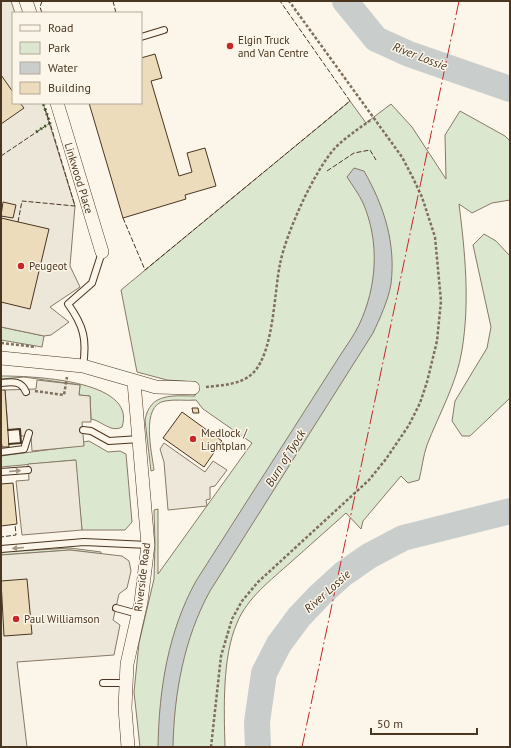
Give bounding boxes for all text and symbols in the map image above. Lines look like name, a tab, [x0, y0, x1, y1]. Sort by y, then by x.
legend	[12, 12, 142, 104]
text: Road	[48, 20, 73, 35]
place label: Elgin Truck and Van Centre	[238, 33, 309, 60]
water label: River Lossie	[391, 39, 450, 73]
text: Park	[48, 40, 70, 55]
marker: Elgin Truck and Van Centre	[225, 41, 235, 51]
text: Water	[48, 60, 78, 75]
text: Building	[48, 80, 91, 95]
street label: Linkwood Place	[62, 141, 97, 216]
place label: Peugeot	[29, 259, 68, 273]
marker: Peugeot	[16, 261, 26, 271]
place label: Medlock / Lightplan	[201, 426, 248, 453]
water label: Burn of Tyock	[262, 426, 309, 489]
marker: Medlock / Lightplan	[188, 434, 198, 444]
one-way arrow	[9, 468, 21, 474]
street label: Riverside Road	[131, 542, 153, 612]
one-way arrow	[12, 544, 24, 551]
water label: River Lossie	[301, 566, 354, 616]
place label: Paul Williamson	[24, 612, 99, 626]
marker: Paul Williamson	[11, 614, 21, 624]
scale bar	[371, 710, 477, 736]
text: 50 m	[377, 716, 403, 731]

